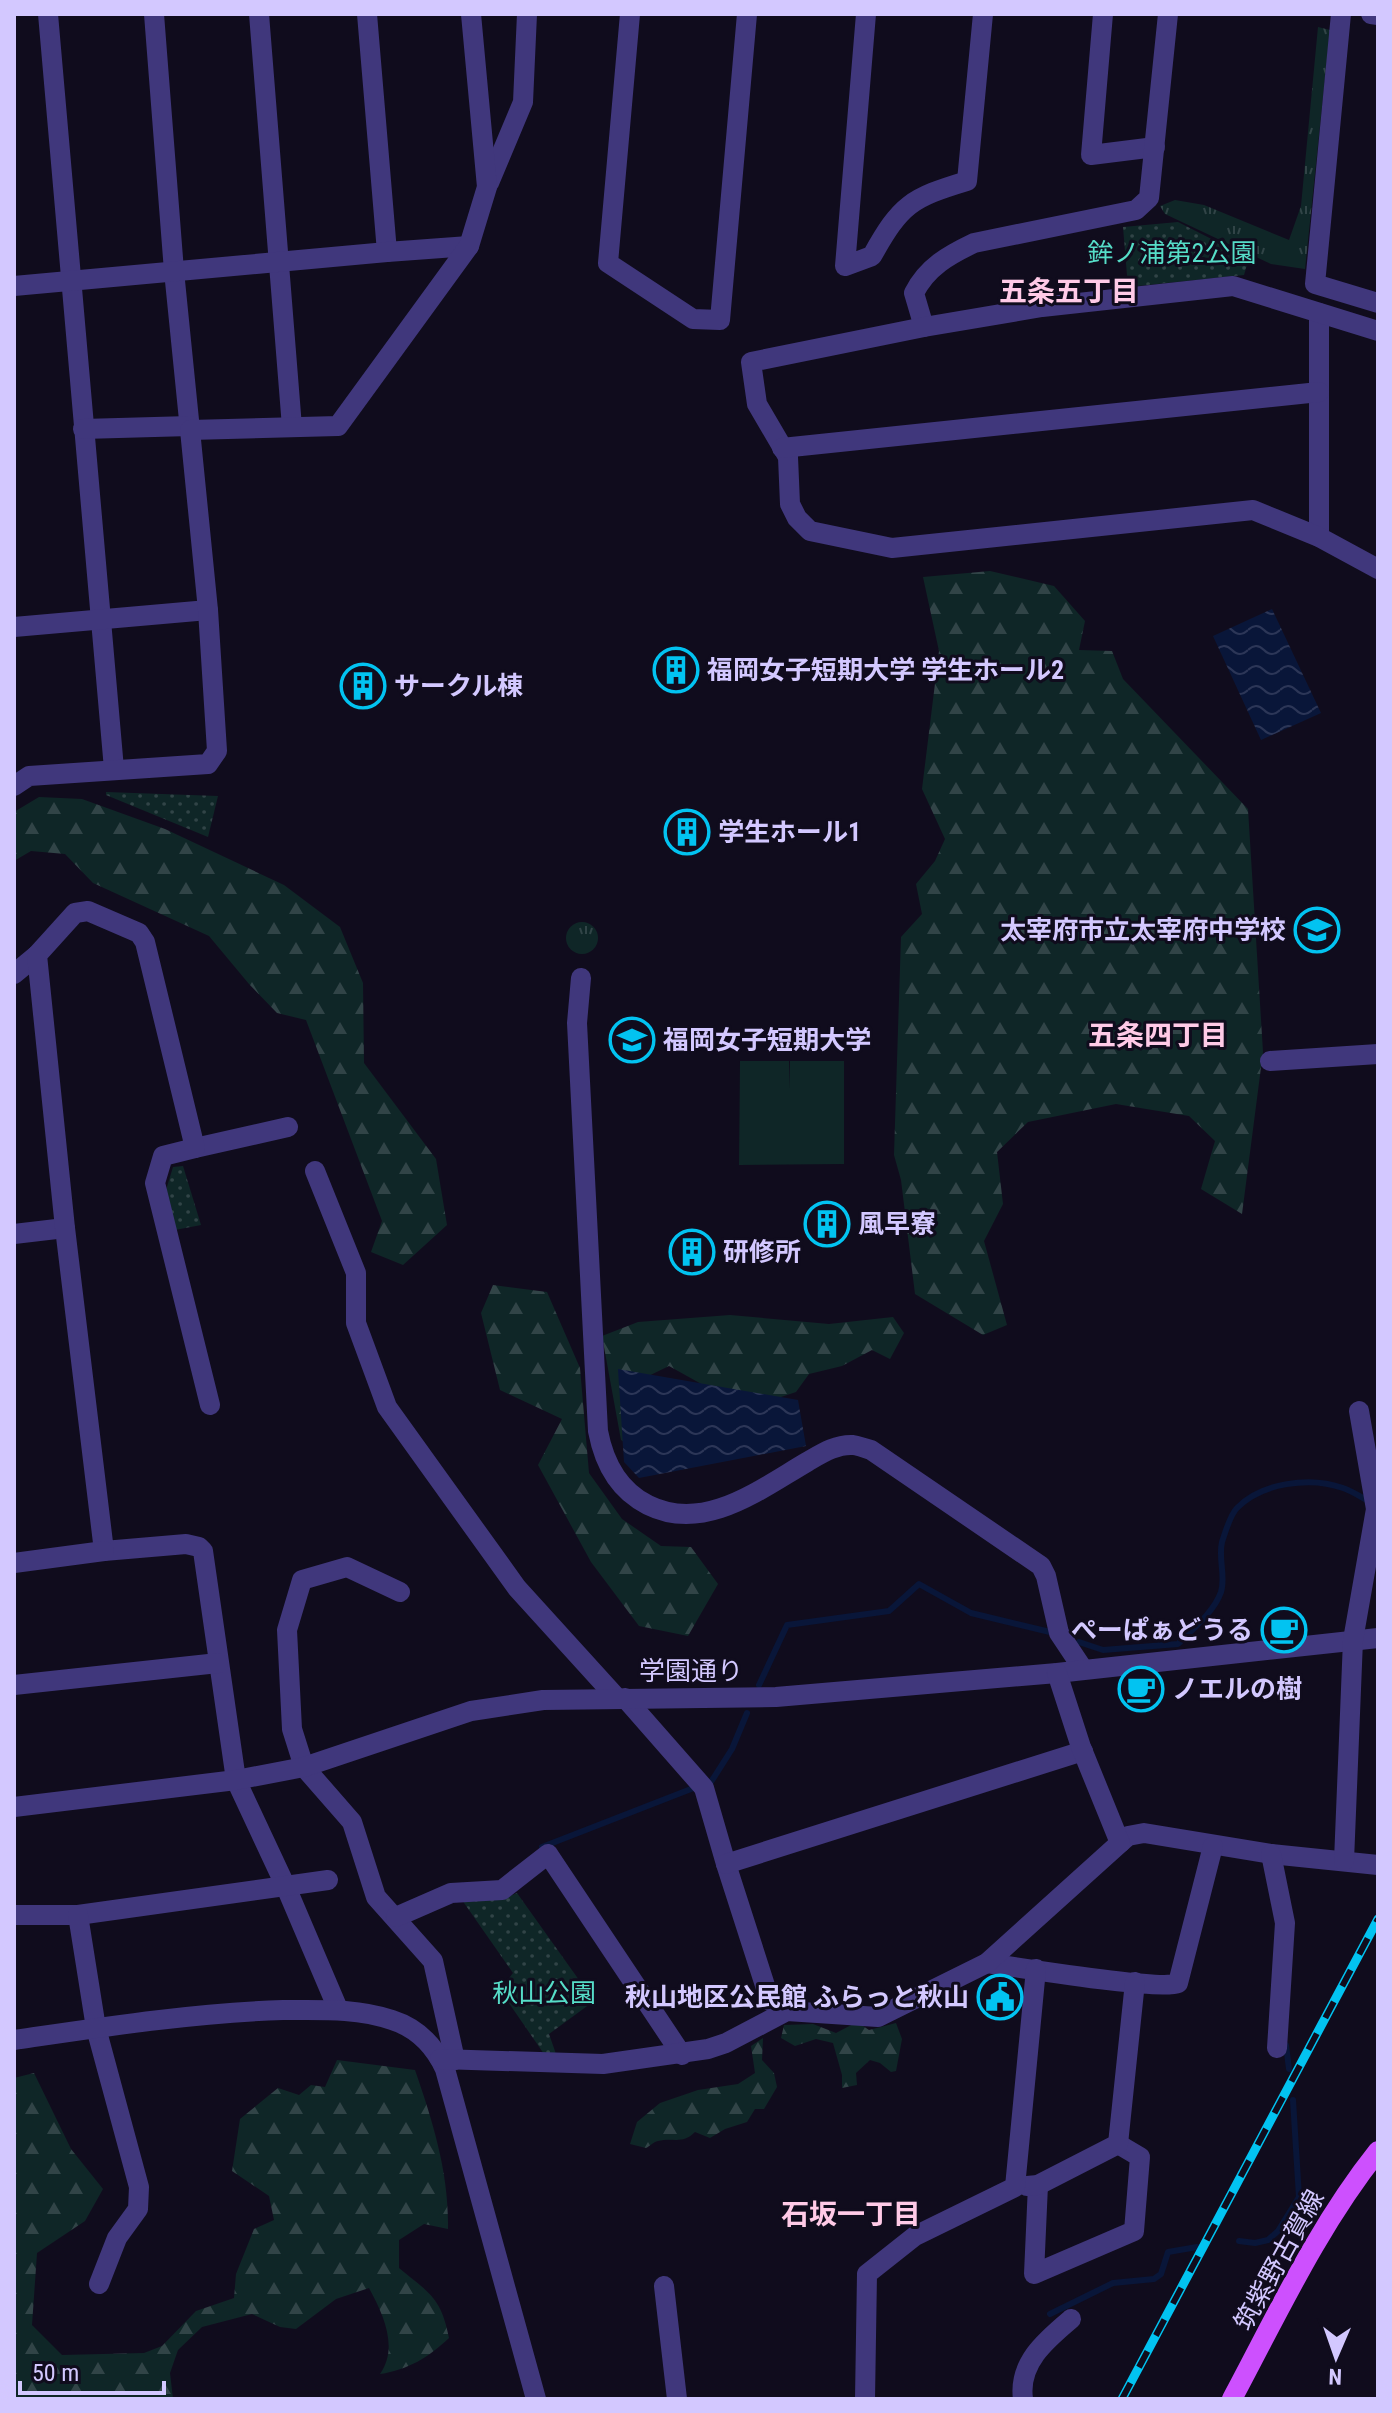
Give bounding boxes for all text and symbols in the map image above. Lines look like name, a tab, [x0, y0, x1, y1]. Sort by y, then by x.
park label: 鉾ノ浦第2公園	[1088, 238, 1256, 268]
district label: 五条五丁目	[999, 275, 1139, 308]
building icon: 福岡女子短期大学 学生ホール2	[652, 646, 700, 694]
place label: 福岡女子短期大学 学生ホール2	[707, 655, 1064, 685]
building icon: サークル棟	[339, 662, 387, 710]
place label: サークル棟	[394, 671, 523, 701]
building icon: 学生ホール1	[663, 808, 711, 856]
place label: 学生ホール1	[718, 817, 861, 847]
school or university icon: 太宰府市立太宰府中学校	[1293, 906, 1341, 954]
place label: 太宰府市立太宰府中学校	[1000, 915, 1286, 945]
school or university icon: 福岡女子短期大学	[608, 1016, 656, 1064]
district label: 五条四丁目	[1088, 1019, 1228, 1052]
place label: 福岡女子短期大学	[663, 1025, 871, 1055]
building icon: 風早寮	[803, 1200, 851, 1248]
place label: 風早寮	[858, 1209, 936, 1239]
building icon: 研修所	[668, 1228, 716, 1276]
place label: 研修所	[723, 1237, 801, 1267]
cafe icon: ぺーぱぁどうる	[1260, 1606, 1308, 1654]
place label: ぺーぱぁどうる	[1071, 1615, 1253, 1645]
street label: 学園通り	[639, 1656, 743, 1686]
cafe icon: ノエルの樹	[1117, 1665, 1165, 1713]
place label: ノエルの樹	[1172, 1674, 1302, 1704]
public building icon: 秋山地区公民館 ふらっと秋山	[976, 1973, 1024, 2021]
park label: 秋山公園	[492, 1978, 596, 2008]
place label: 秋山地区公民館 ふらっと秋山	[625, 1982, 969, 2012]
street label: 筑紫野古賀線	[1228, 2185, 1330, 2335]
district label: 石坂一丁目	[781, 2198, 921, 2231]
north arrow	[1296, 2317, 1376, 2397]
scale bar	[20, 2345, 164, 2395]
text: 50 m	[32, 2359, 79, 2387]
text: N	[1328, 2364, 1342, 2389]

